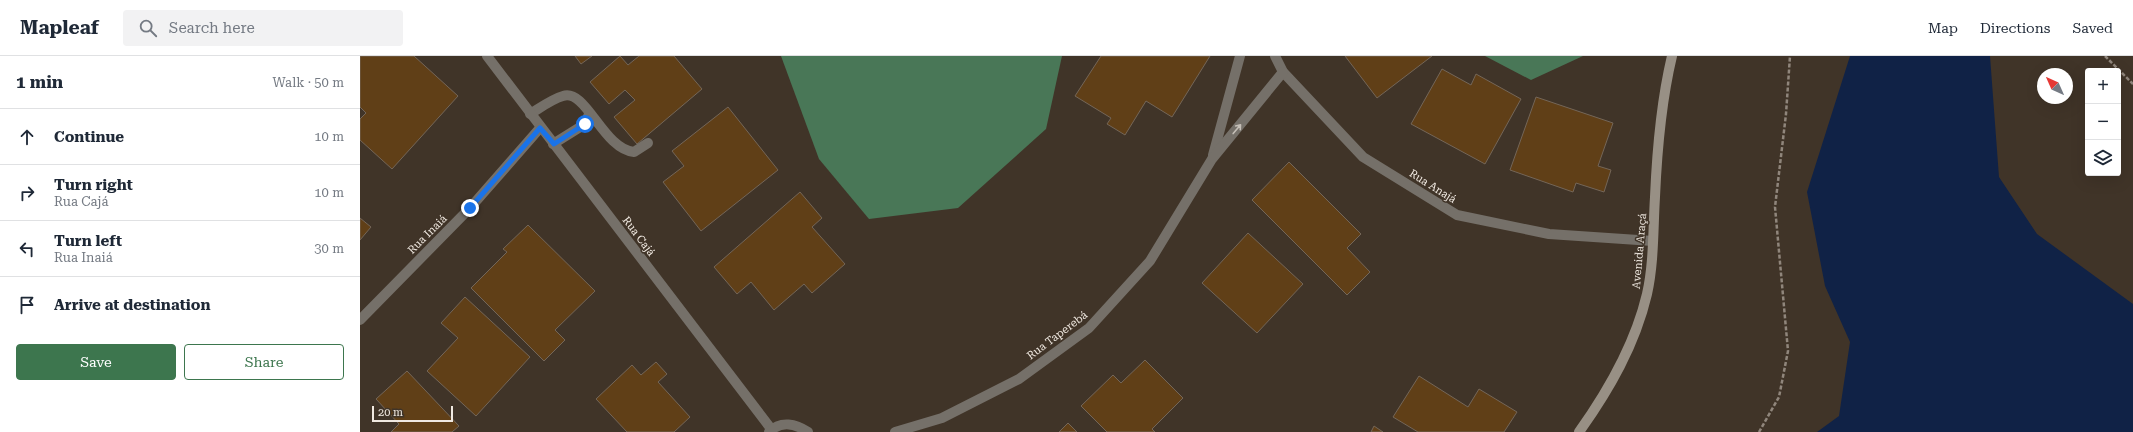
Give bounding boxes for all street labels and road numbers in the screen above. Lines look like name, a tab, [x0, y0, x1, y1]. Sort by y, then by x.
street label: Rua Anajá	[1407, 167, 1459, 206]
street label: Rua Inaiá	[405, 212, 450, 257]
street label: Avenida Araçá	[1630, 213, 1649, 289]
street label: Rua Cajá	[620, 214, 658, 259]
street label: Rua Taperebá	[1025, 308, 1090, 362]

